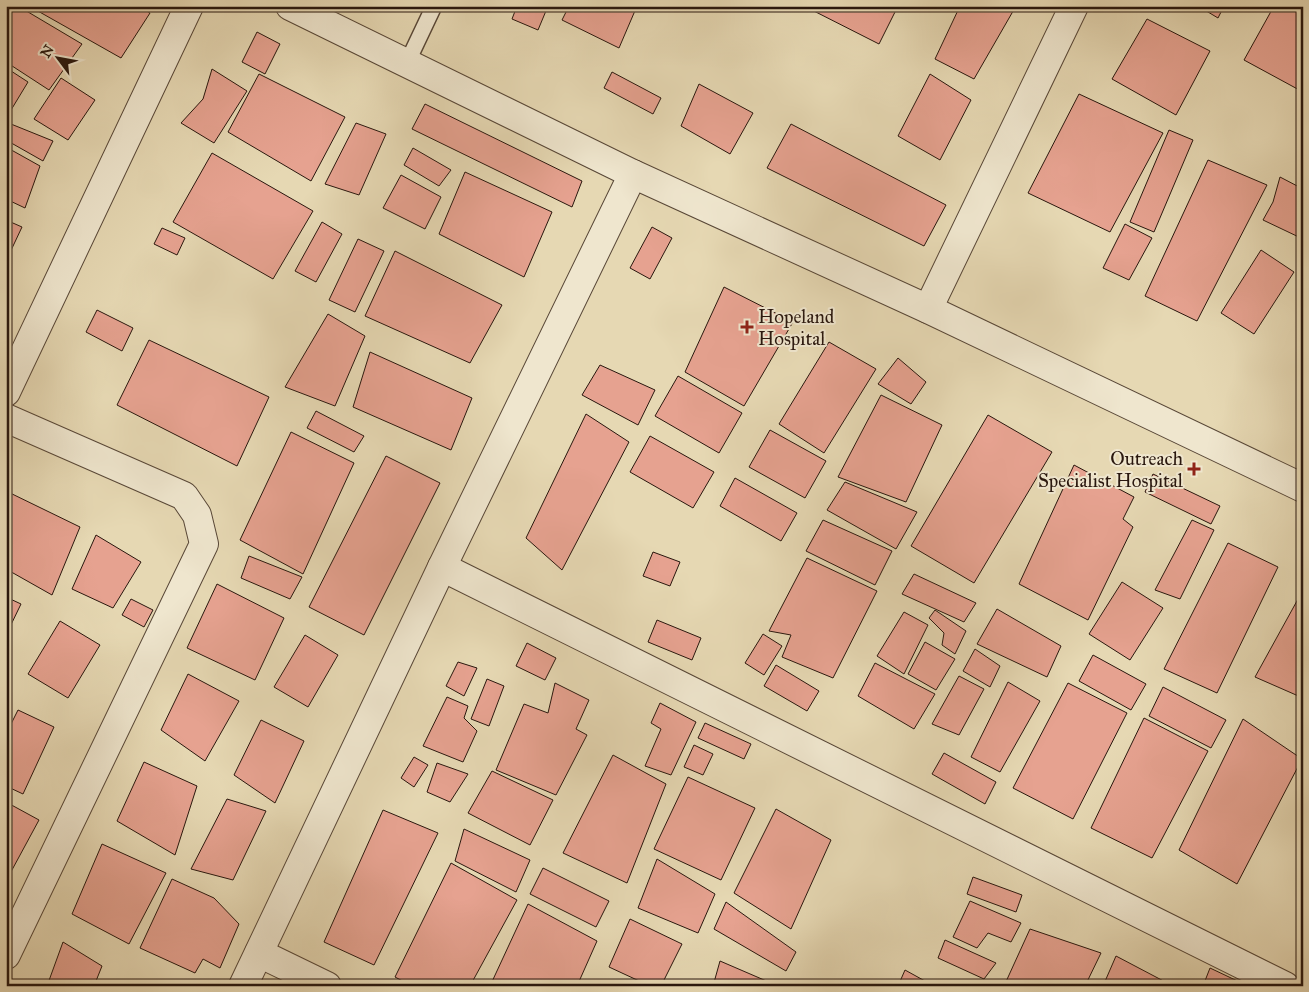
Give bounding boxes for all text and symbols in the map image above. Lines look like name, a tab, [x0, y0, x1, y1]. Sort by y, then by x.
north arrow	[32, 32, 82, 82]
text: N	[37, 42, 58, 61]
place label: Hopeland Hospital	[758, 305, 835, 350]
marker: Hopeland Hospital	[740, 320, 754, 334]
place label: Outreach Specialist Hospital	[1038, 447, 1184, 492]
marker: Outreach Specialist Hospital	[1187, 462, 1201, 476]

